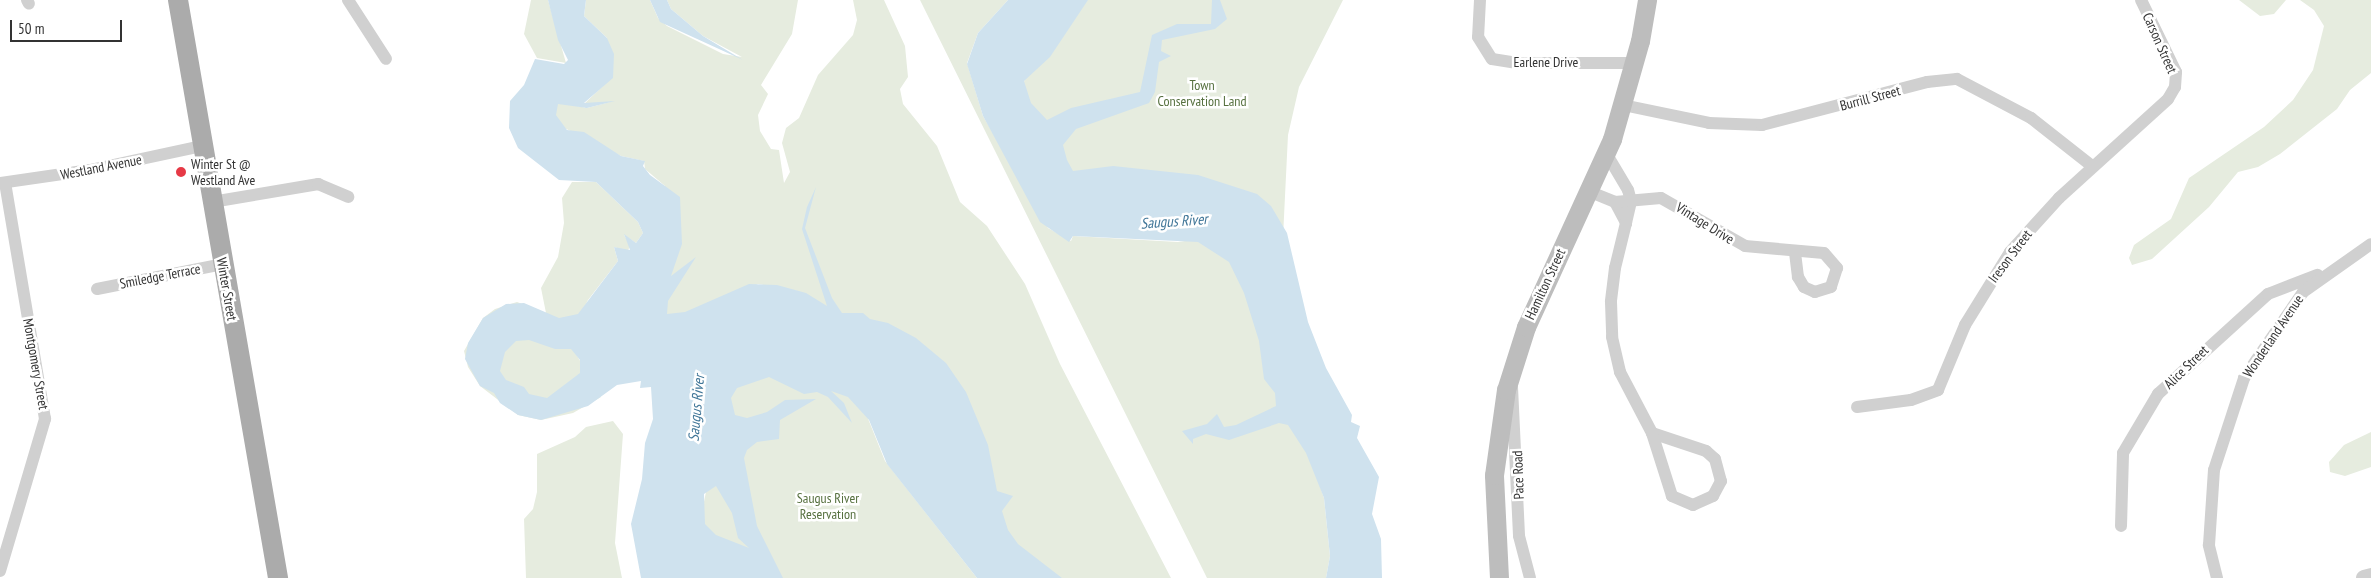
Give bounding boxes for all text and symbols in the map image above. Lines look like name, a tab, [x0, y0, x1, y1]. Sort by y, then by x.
scale bar	[12, 10, 125, 42]
street label: Carson Street	[2139, 10, 2181, 76]
text: 50 m	[18, 19, 44, 38]
street label: Earlene Drive	[1514, 54, 1578, 70]
park label: Town Conservation Land	[1157, 77, 1247, 110]
street label: Burrill Street	[1838, 82, 1902, 114]
street label: Westland Avenue	[59, 151, 143, 183]
place label: Winter St @ Westland Ave	[191, 156, 256, 188]
marker: Winter St @ Westland Ave	[175, 166, 187, 178]
street label: Vintage Drive	[1673, 199, 1737, 247]
water label: Saugus River	[1140, 210, 1208, 232]
street label: Ireson Street	[1985, 226, 2035, 286]
street label: Hamilton Street	[1521, 246, 1569, 322]
street label: Winter Street	[213, 256, 241, 322]
street label: Smiledge Terrace	[118, 260, 202, 292]
street label: Wonderland Avenue	[2239, 291, 2307, 381]
street label: Montgomery Street	[20, 317, 52, 411]
street label: Alice Street	[2160, 342, 2212, 392]
water label: Saugus River	[684, 374, 708, 442]
street label: Pace Road	[1509, 450, 1527, 500]
park label: Saugus River Reservation	[797, 490, 859, 522]

